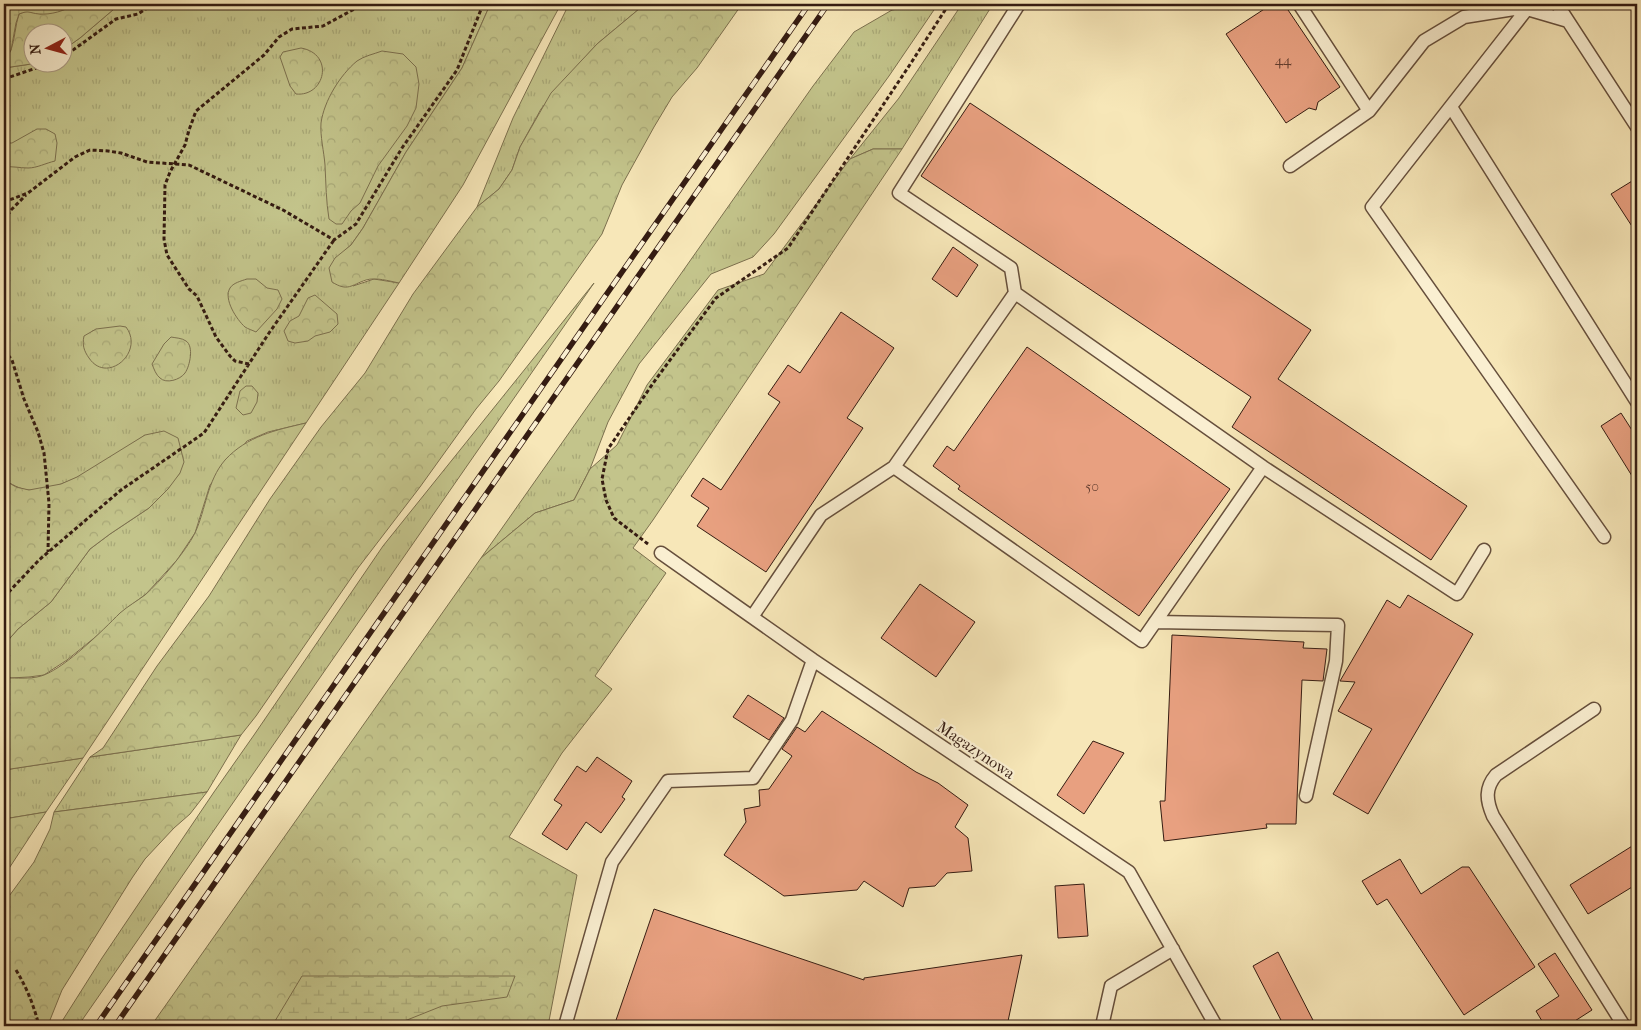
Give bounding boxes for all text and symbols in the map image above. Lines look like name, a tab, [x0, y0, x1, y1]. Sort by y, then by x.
north arrow	[22, 22, 72, 72]
text: N	[27, 43, 45, 55]
house number: 44	[1275, 52, 1292, 69]
house number: 50	[1085, 478, 1099, 495]
street label: Magazynowa	[934, 717, 1019, 783]

